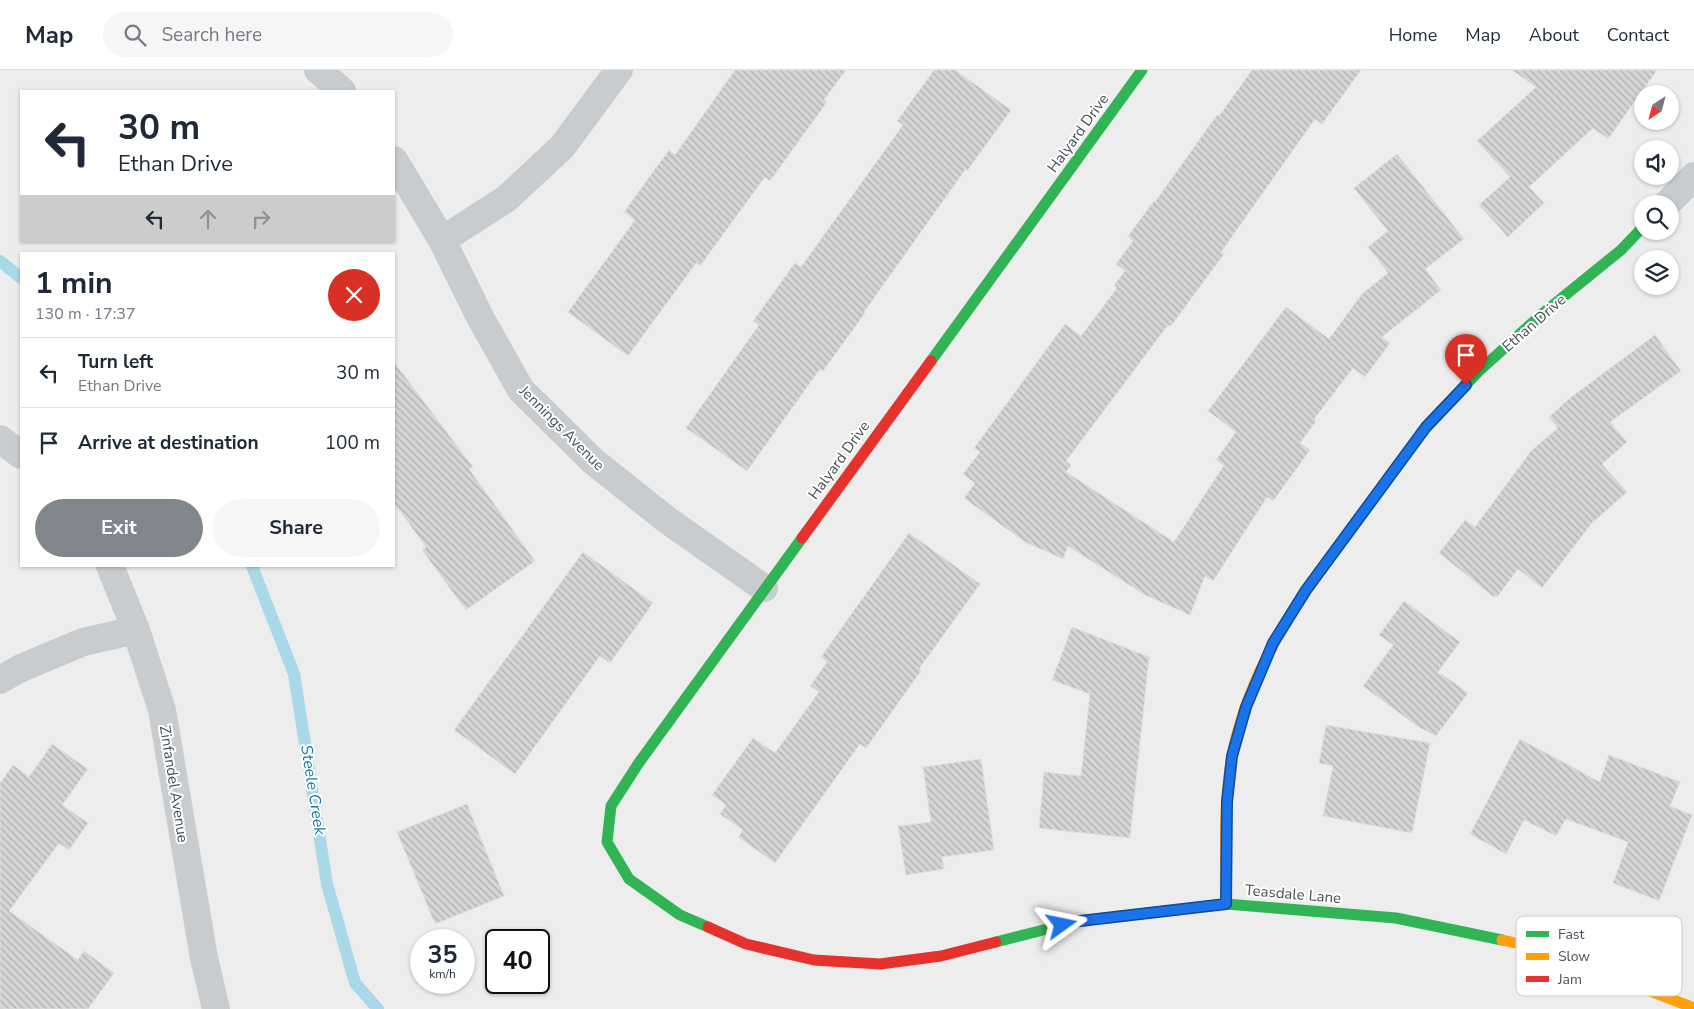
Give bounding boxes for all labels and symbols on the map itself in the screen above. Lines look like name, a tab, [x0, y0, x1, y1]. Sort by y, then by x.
north arrow	[1634, 85, 1679, 130]
street label: Halyard Drive	[1043, 90, 1113, 176]
street label: Ethan Drive	[1498, 290, 1570, 356]
pin	[1445, 334, 1487, 385]
street label: Jennings Avenue	[514, 380, 609, 475]
street label: Halyard Drive	[804, 417, 874, 503]
street label: Zinfandel Avenue	[155, 724, 193, 844]
water label: Steele Creek	[295, 743, 331, 838]
street label: Teasdale Lane	[1244, 880, 1342, 908]
position arrow	[1035, 898, 1087, 950]
legend	[1516, 916, 1682, 996]
text: Fast	[1558, 925, 1584, 944]
speed limit sign: 40	[485, 929, 550, 994]
text: Slow	[1558, 947, 1590, 966]
text: Jam	[1557, 970, 1582, 989]

